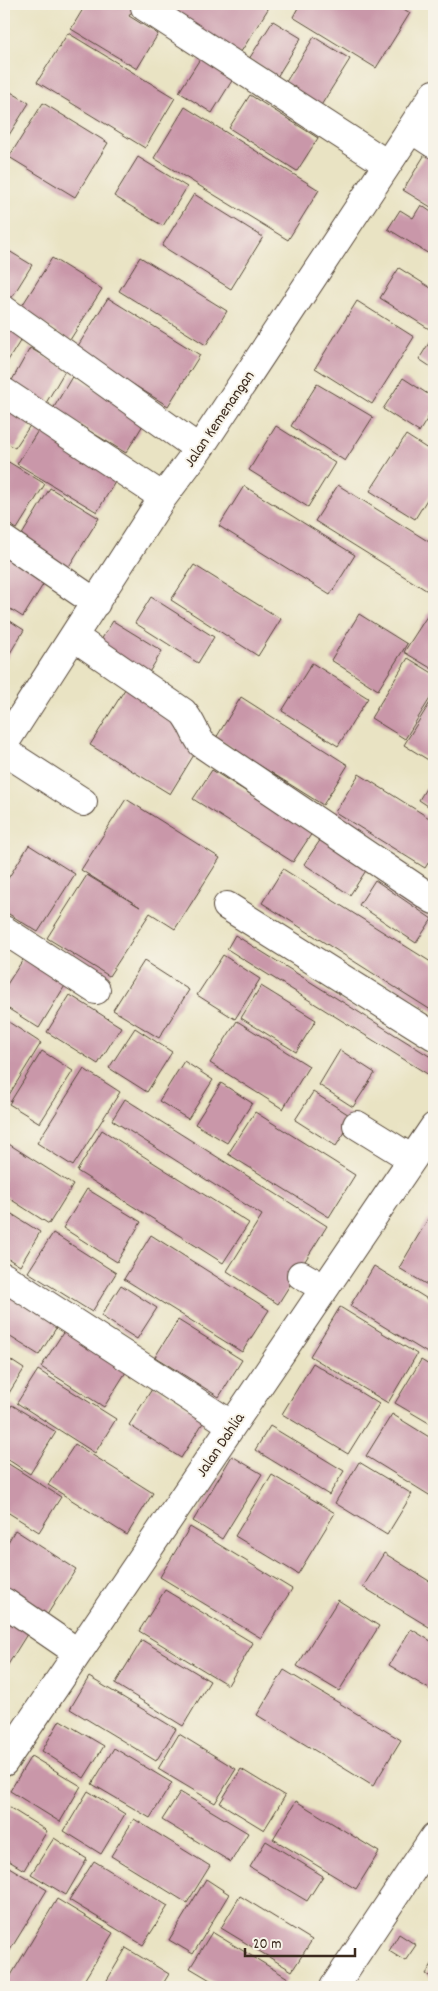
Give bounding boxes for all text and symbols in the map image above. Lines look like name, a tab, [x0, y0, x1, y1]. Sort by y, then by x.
street label: Jalan Kemenangan	[179, 366, 261, 472]
street label: Jalan Dahlia	[191, 1408, 251, 1482]
scale bar	[245, 1926, 356, 1958]
text: 20 m	[253, 1934, 281, 1956]

